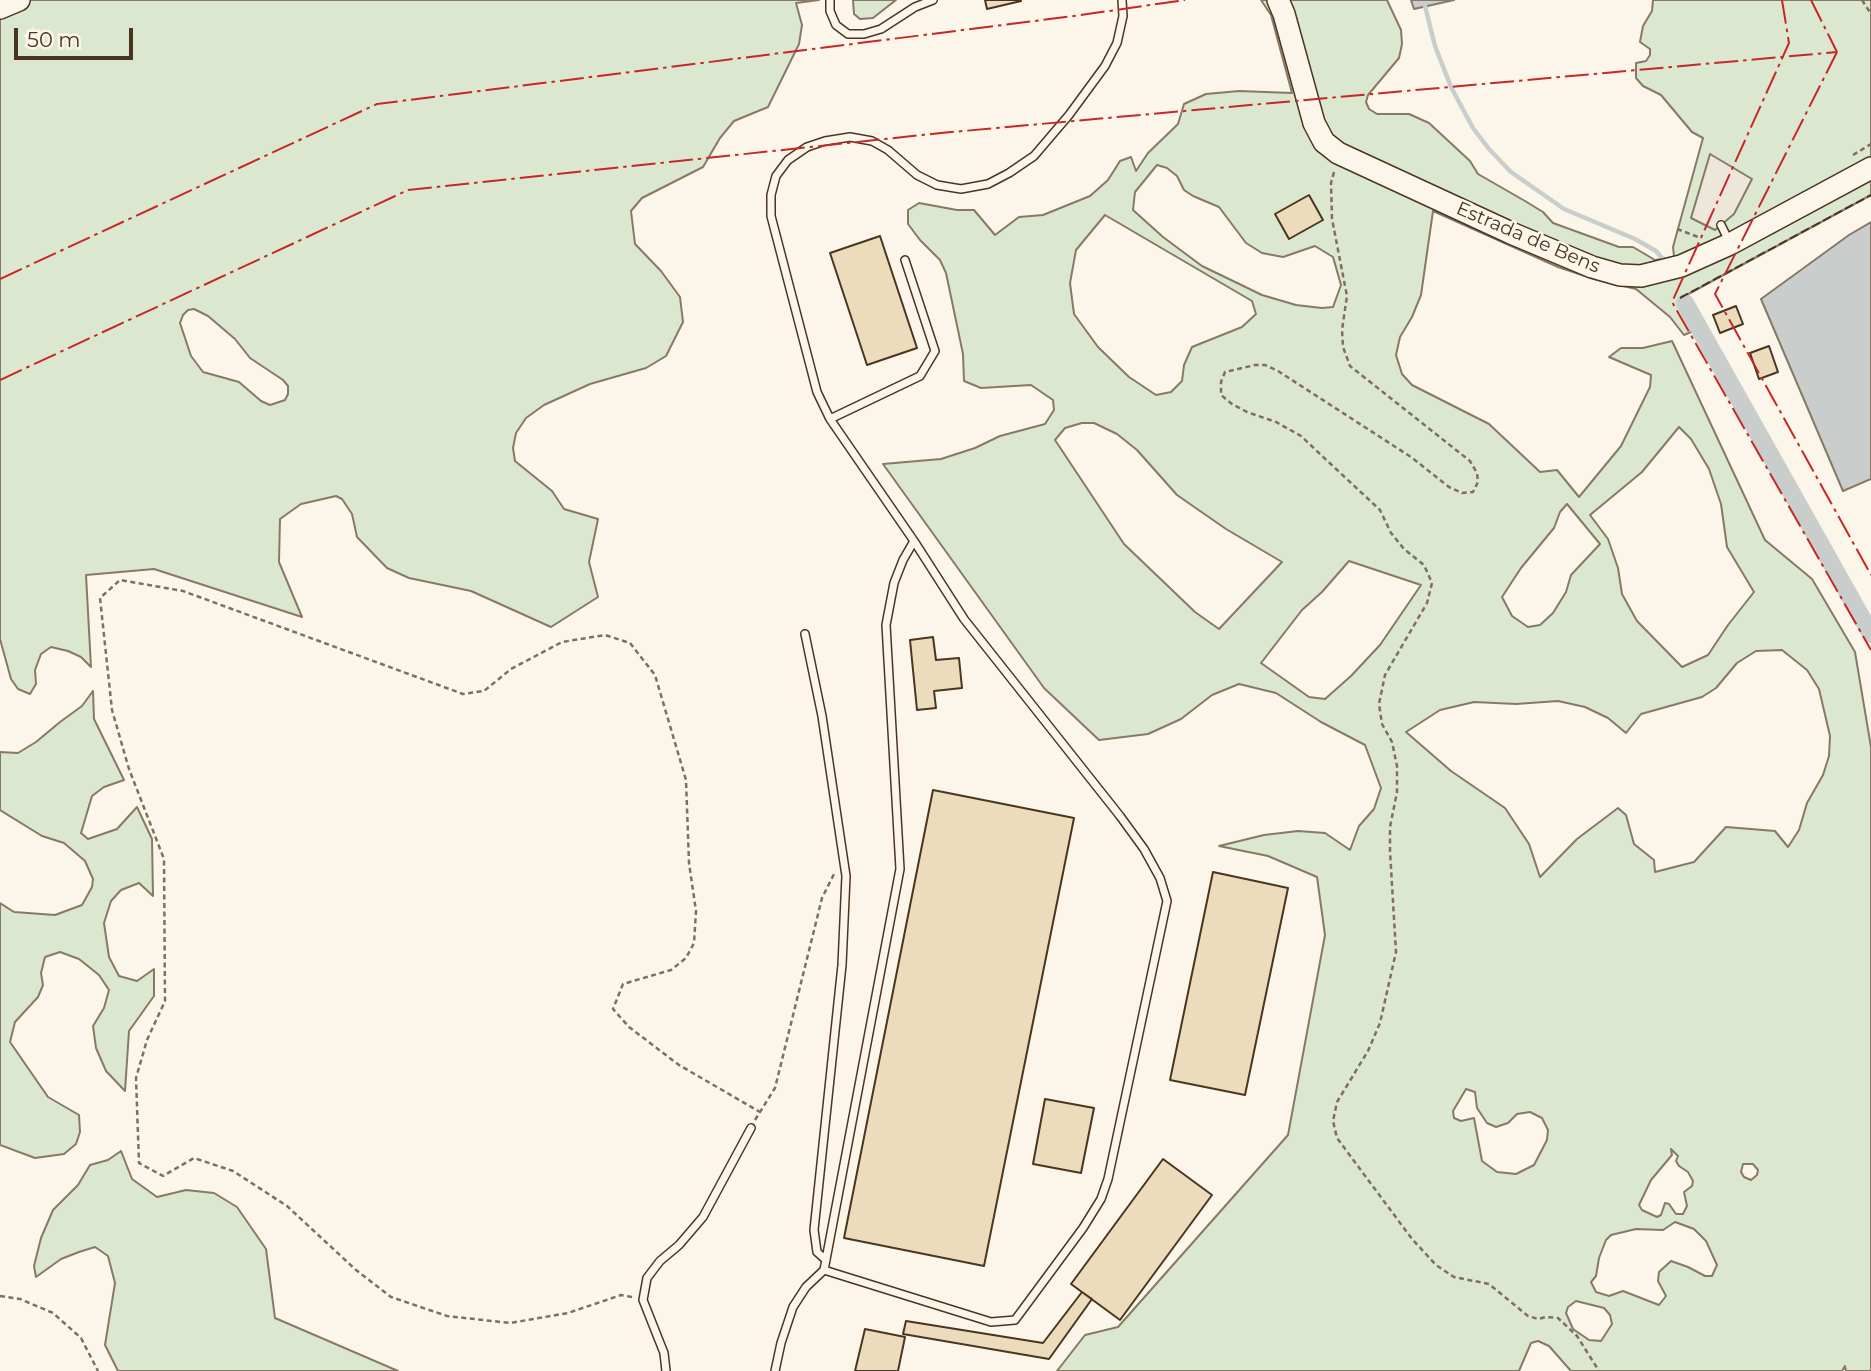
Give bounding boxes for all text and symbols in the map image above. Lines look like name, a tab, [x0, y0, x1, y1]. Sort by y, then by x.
scale bar	[18, 14, 136, 58]
text: 50 m	[27, 27, 81, 52]
street label: Estrada de Bens	[1453, 197, 1603, 279]

